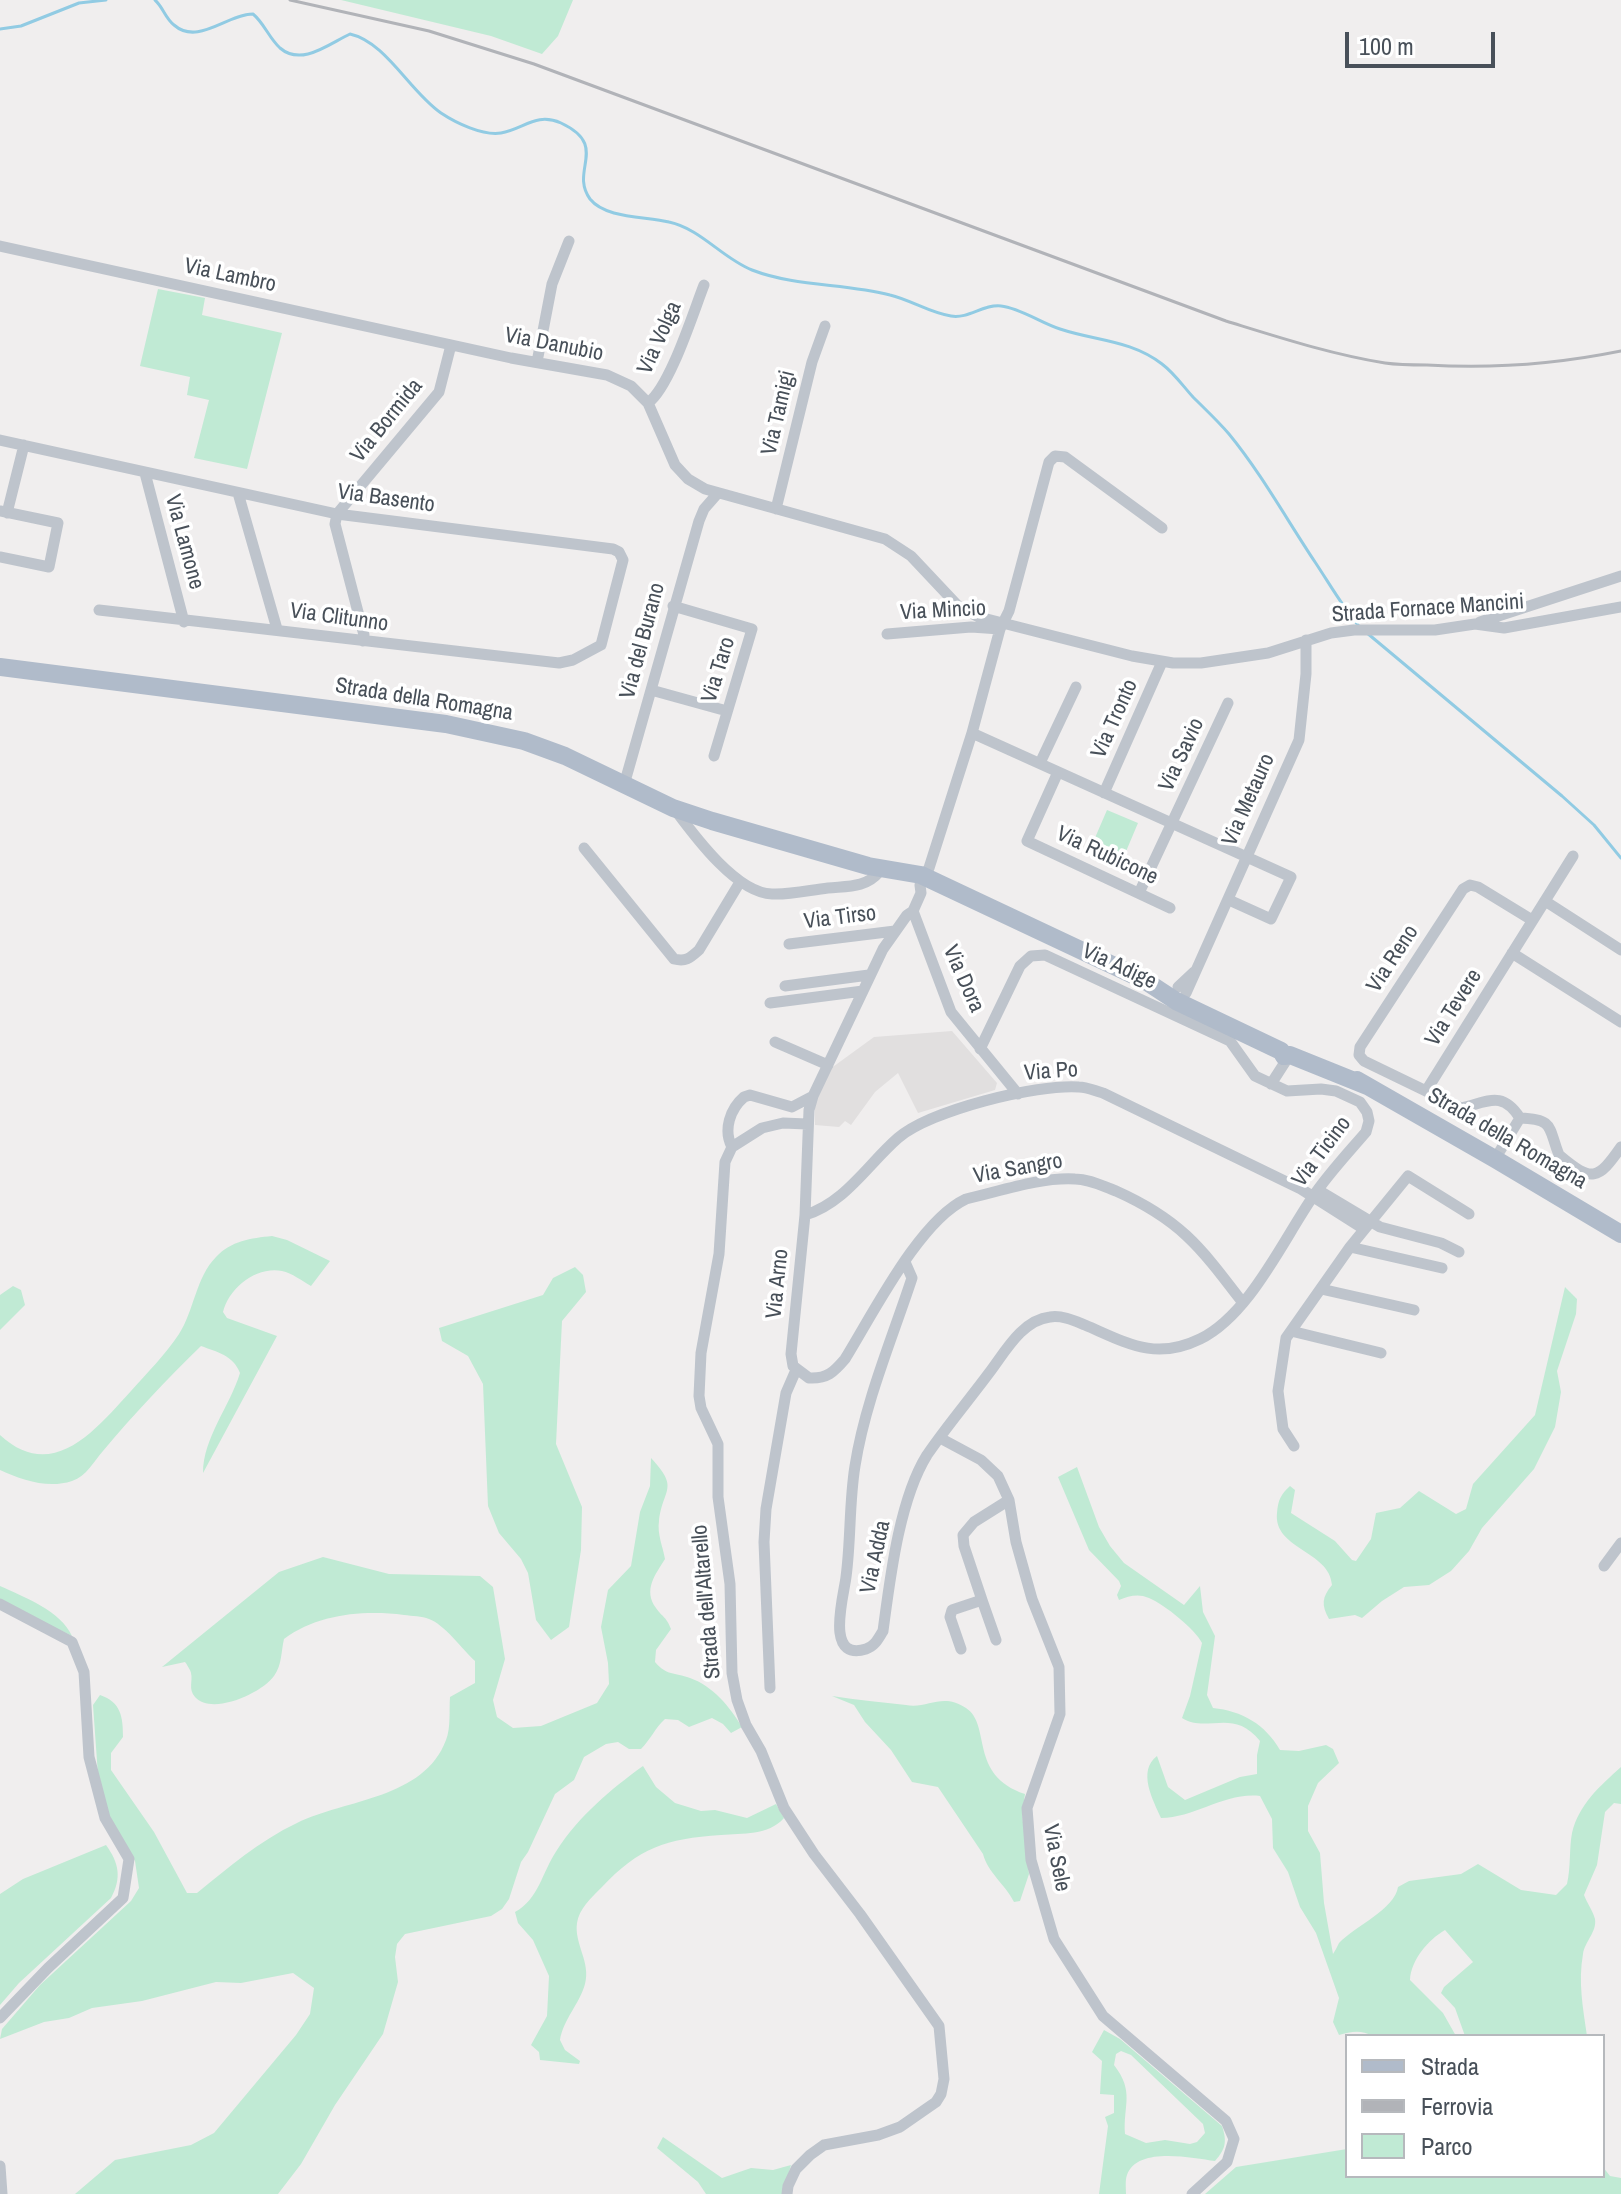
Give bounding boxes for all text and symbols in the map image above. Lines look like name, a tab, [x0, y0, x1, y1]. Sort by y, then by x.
scale bar	[1349, 16, 1499, 66]
text: 100 m	[1359, 30, 1414, 62]
street label: Via Lambro	[182, 253, 278, 299]
street label: Via Volga	[632, 297, 688, 379]
street label: Via Danubio	[502, 323, 606, 367]
street label: Via Tamigi	[756, 368, 802, 458]
street label: Via Bormida	[345, 374, 429, 468]
street label: Via Basento	[336, 479, 436, 519]
street label: Via Lamone	[159, 492, 209, 592]
street label: Via del Burano	[615, 580, 671, 702]
street label: Strada Fornace Mancini	[1331, 589, 1525, 629]
street label: Via Mincio	[899, 596, 987, 626]
street label: Via Clitunno	[288, 598, 390, 638]
street label: Via Taro	[697, 634, 741, 706]
street label: Strada della Romagna	[333, 673, 515, 727]
street label: Via Tronto	[1086, 676, 1144, 762]
street label: Via Savio	[1154, 714, 1210, 796]
street label: Via Metauro	[1217, 750, 1281, 850]
street label: Via Rubicone	[1052, 821, 1162, 891]
street label: Via Tirso	[802, 900, 878, 936]
street label: Via Reno	[1362, 920, 1424, 998]
street label: Via Adige	[1078, 938, 1160, 996]
street label: Via Dora	[937, 941, 989, 1017]
street label: Via Tevere	[1420, 965, 1488, 1051]
street label: Via Po	[1023, 1057, 1079, 1087]
street label: Strada della Romagna	[1423, 1083, 1591, 1195]
street label: Via Ticino	[1287, 1111, 1357, 1193]
street label: Via Sangro	[971, 1148, 1065, 1190]
street label: Via Arno	[761, 1248, 795, 1320]
street label: Via Adda	[855, 1518, 897, 1596]
street label: Strada dell'Altarello	[687, 1524, 727, 1680]
street label: Via Sele	[1037, 1822, 1075, 1894]
legend	[1345, 2034, 1605, 2178]
text: Strada	[1421, 2050, 1479, 2082]
text: Ferrovia	[1421, 2090, 1493, 2122]
text: Parco	[1421, 2130, 1472, 2162]

